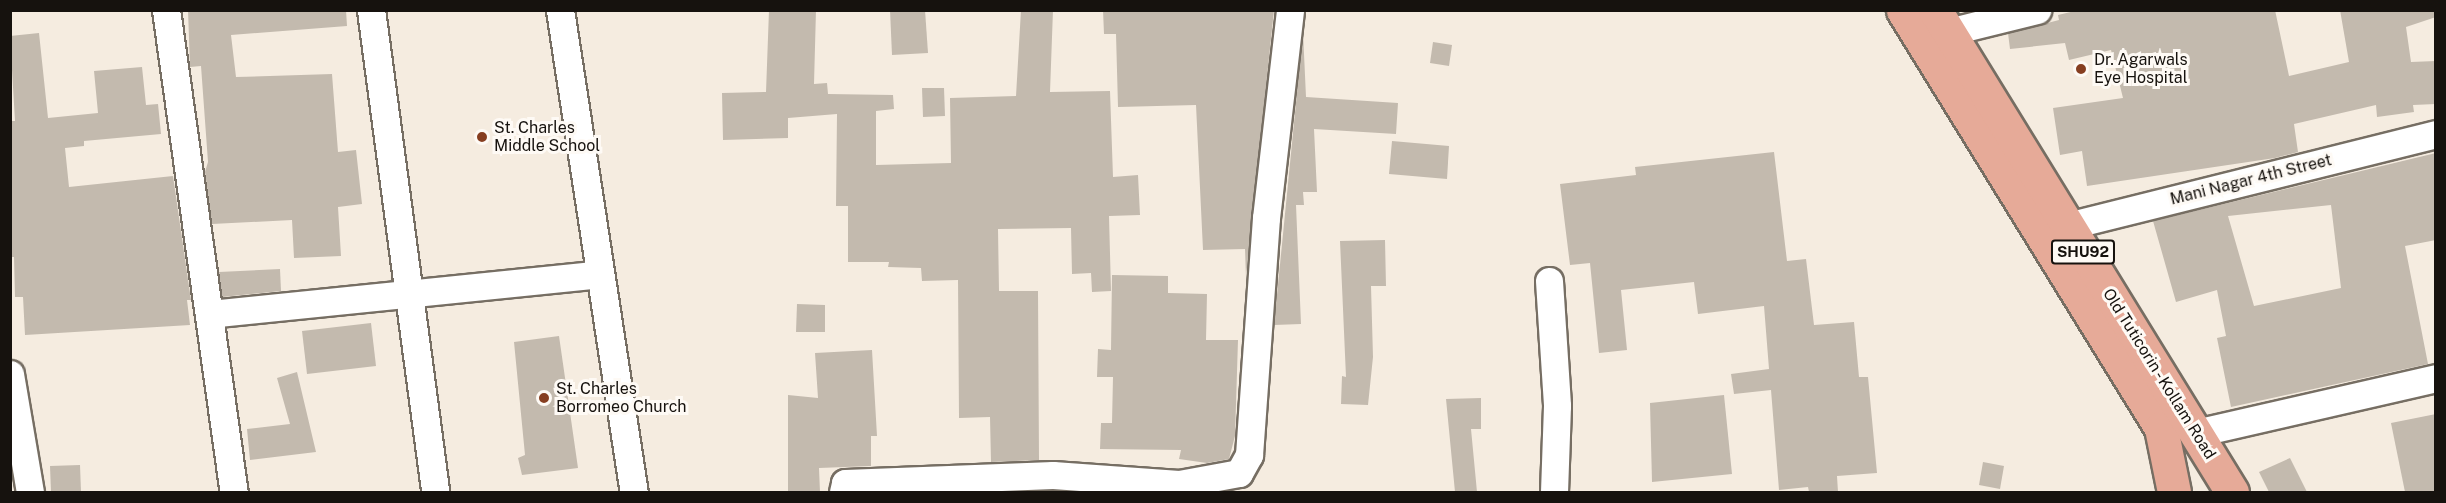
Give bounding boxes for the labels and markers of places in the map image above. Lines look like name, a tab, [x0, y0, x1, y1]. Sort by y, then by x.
place label: Dr. Agarwals Eye Hospital	[2094, 50, 2188, 88]
marker: Dr. Agarwals Eye Hospital	[2072, 60, 2090, 78]
place label: St. Charles Middle School	[494, 118, 600, 156]
marker: St. Charles Middle School	[475, 130, 489, 144]
place label: St. Charles Borromeo Church	[556, 379, 687, 417]
marker: St. Charles Borromeo Church	[537, 391, 551, 405]

